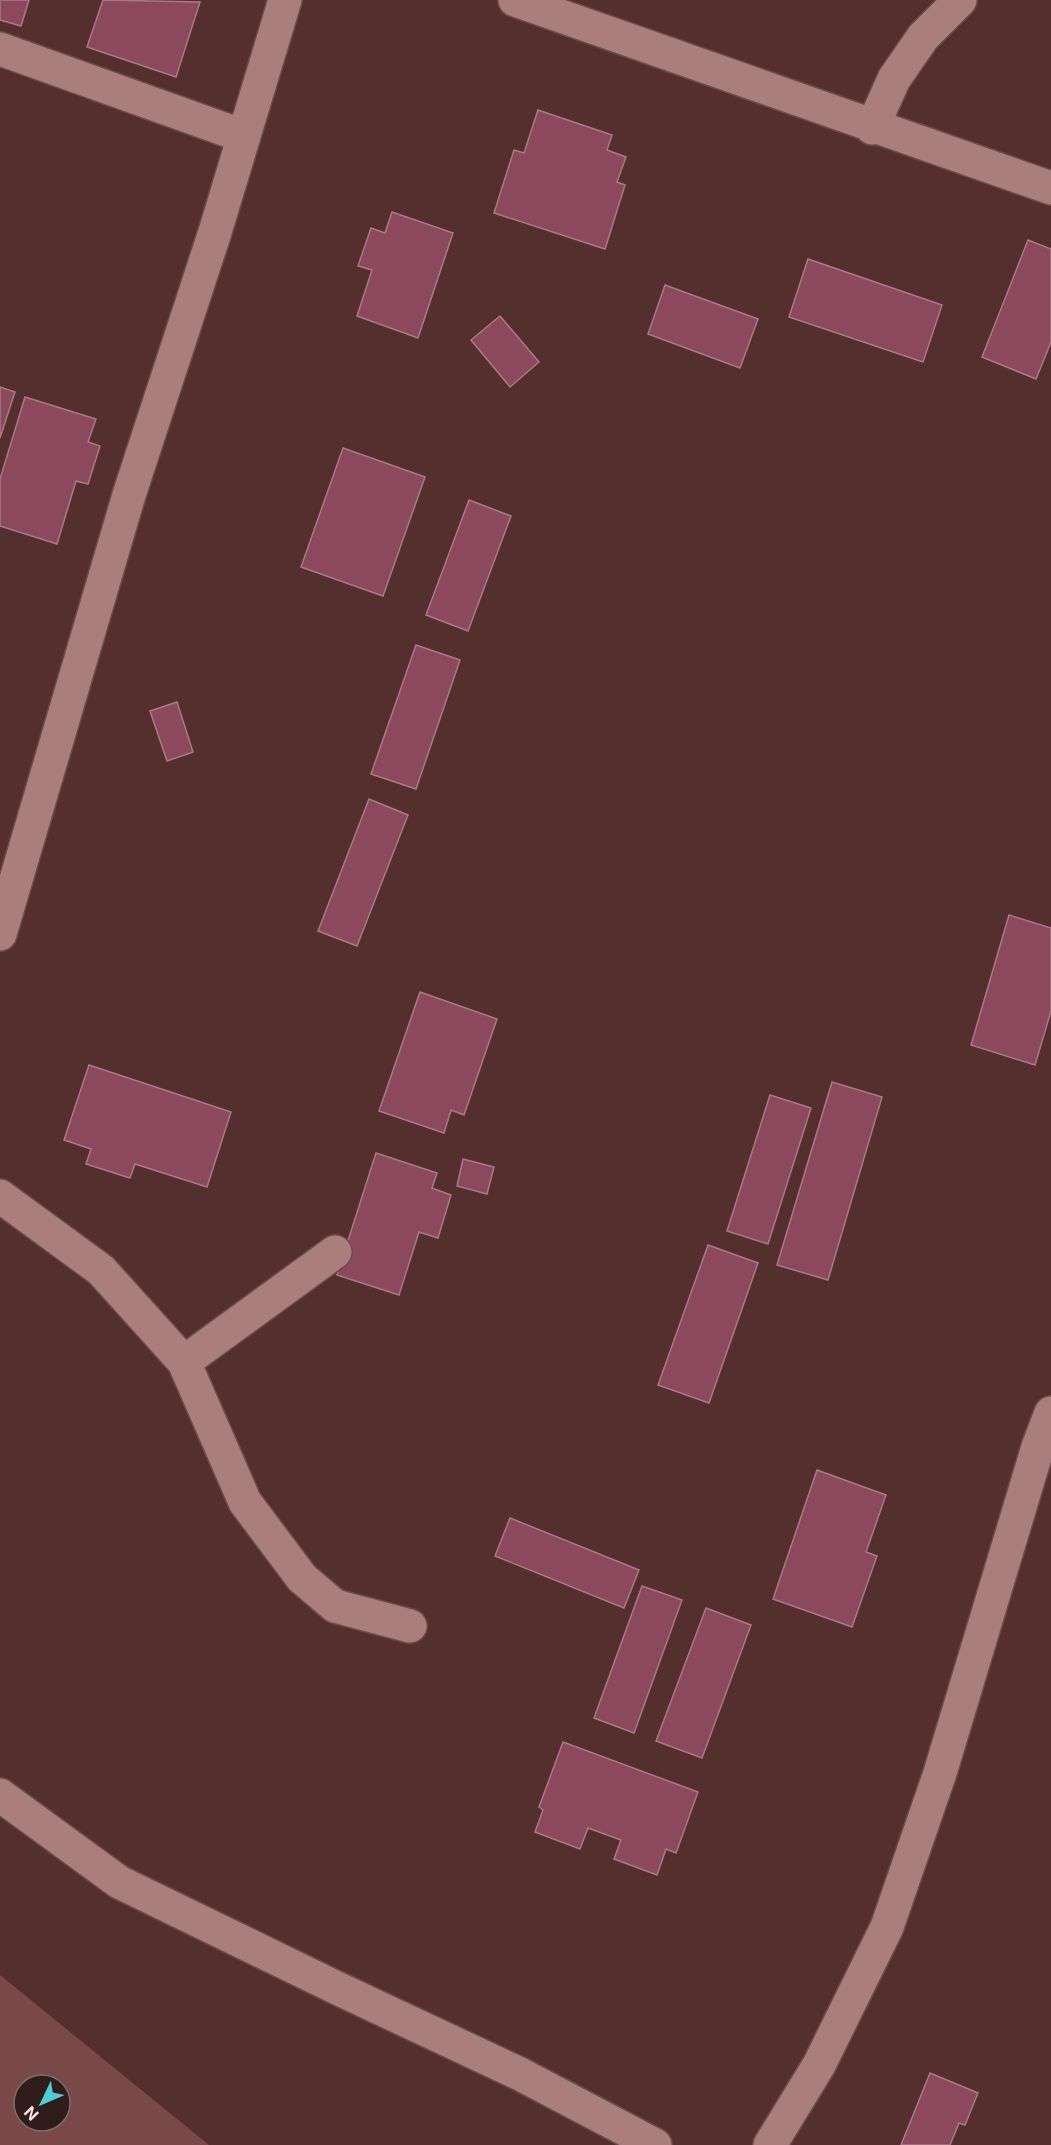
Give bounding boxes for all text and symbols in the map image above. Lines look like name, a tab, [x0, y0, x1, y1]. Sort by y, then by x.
north arrow	[12, 2073, 72, 2133]
text: N	[20, 2102, 43, 2125]

